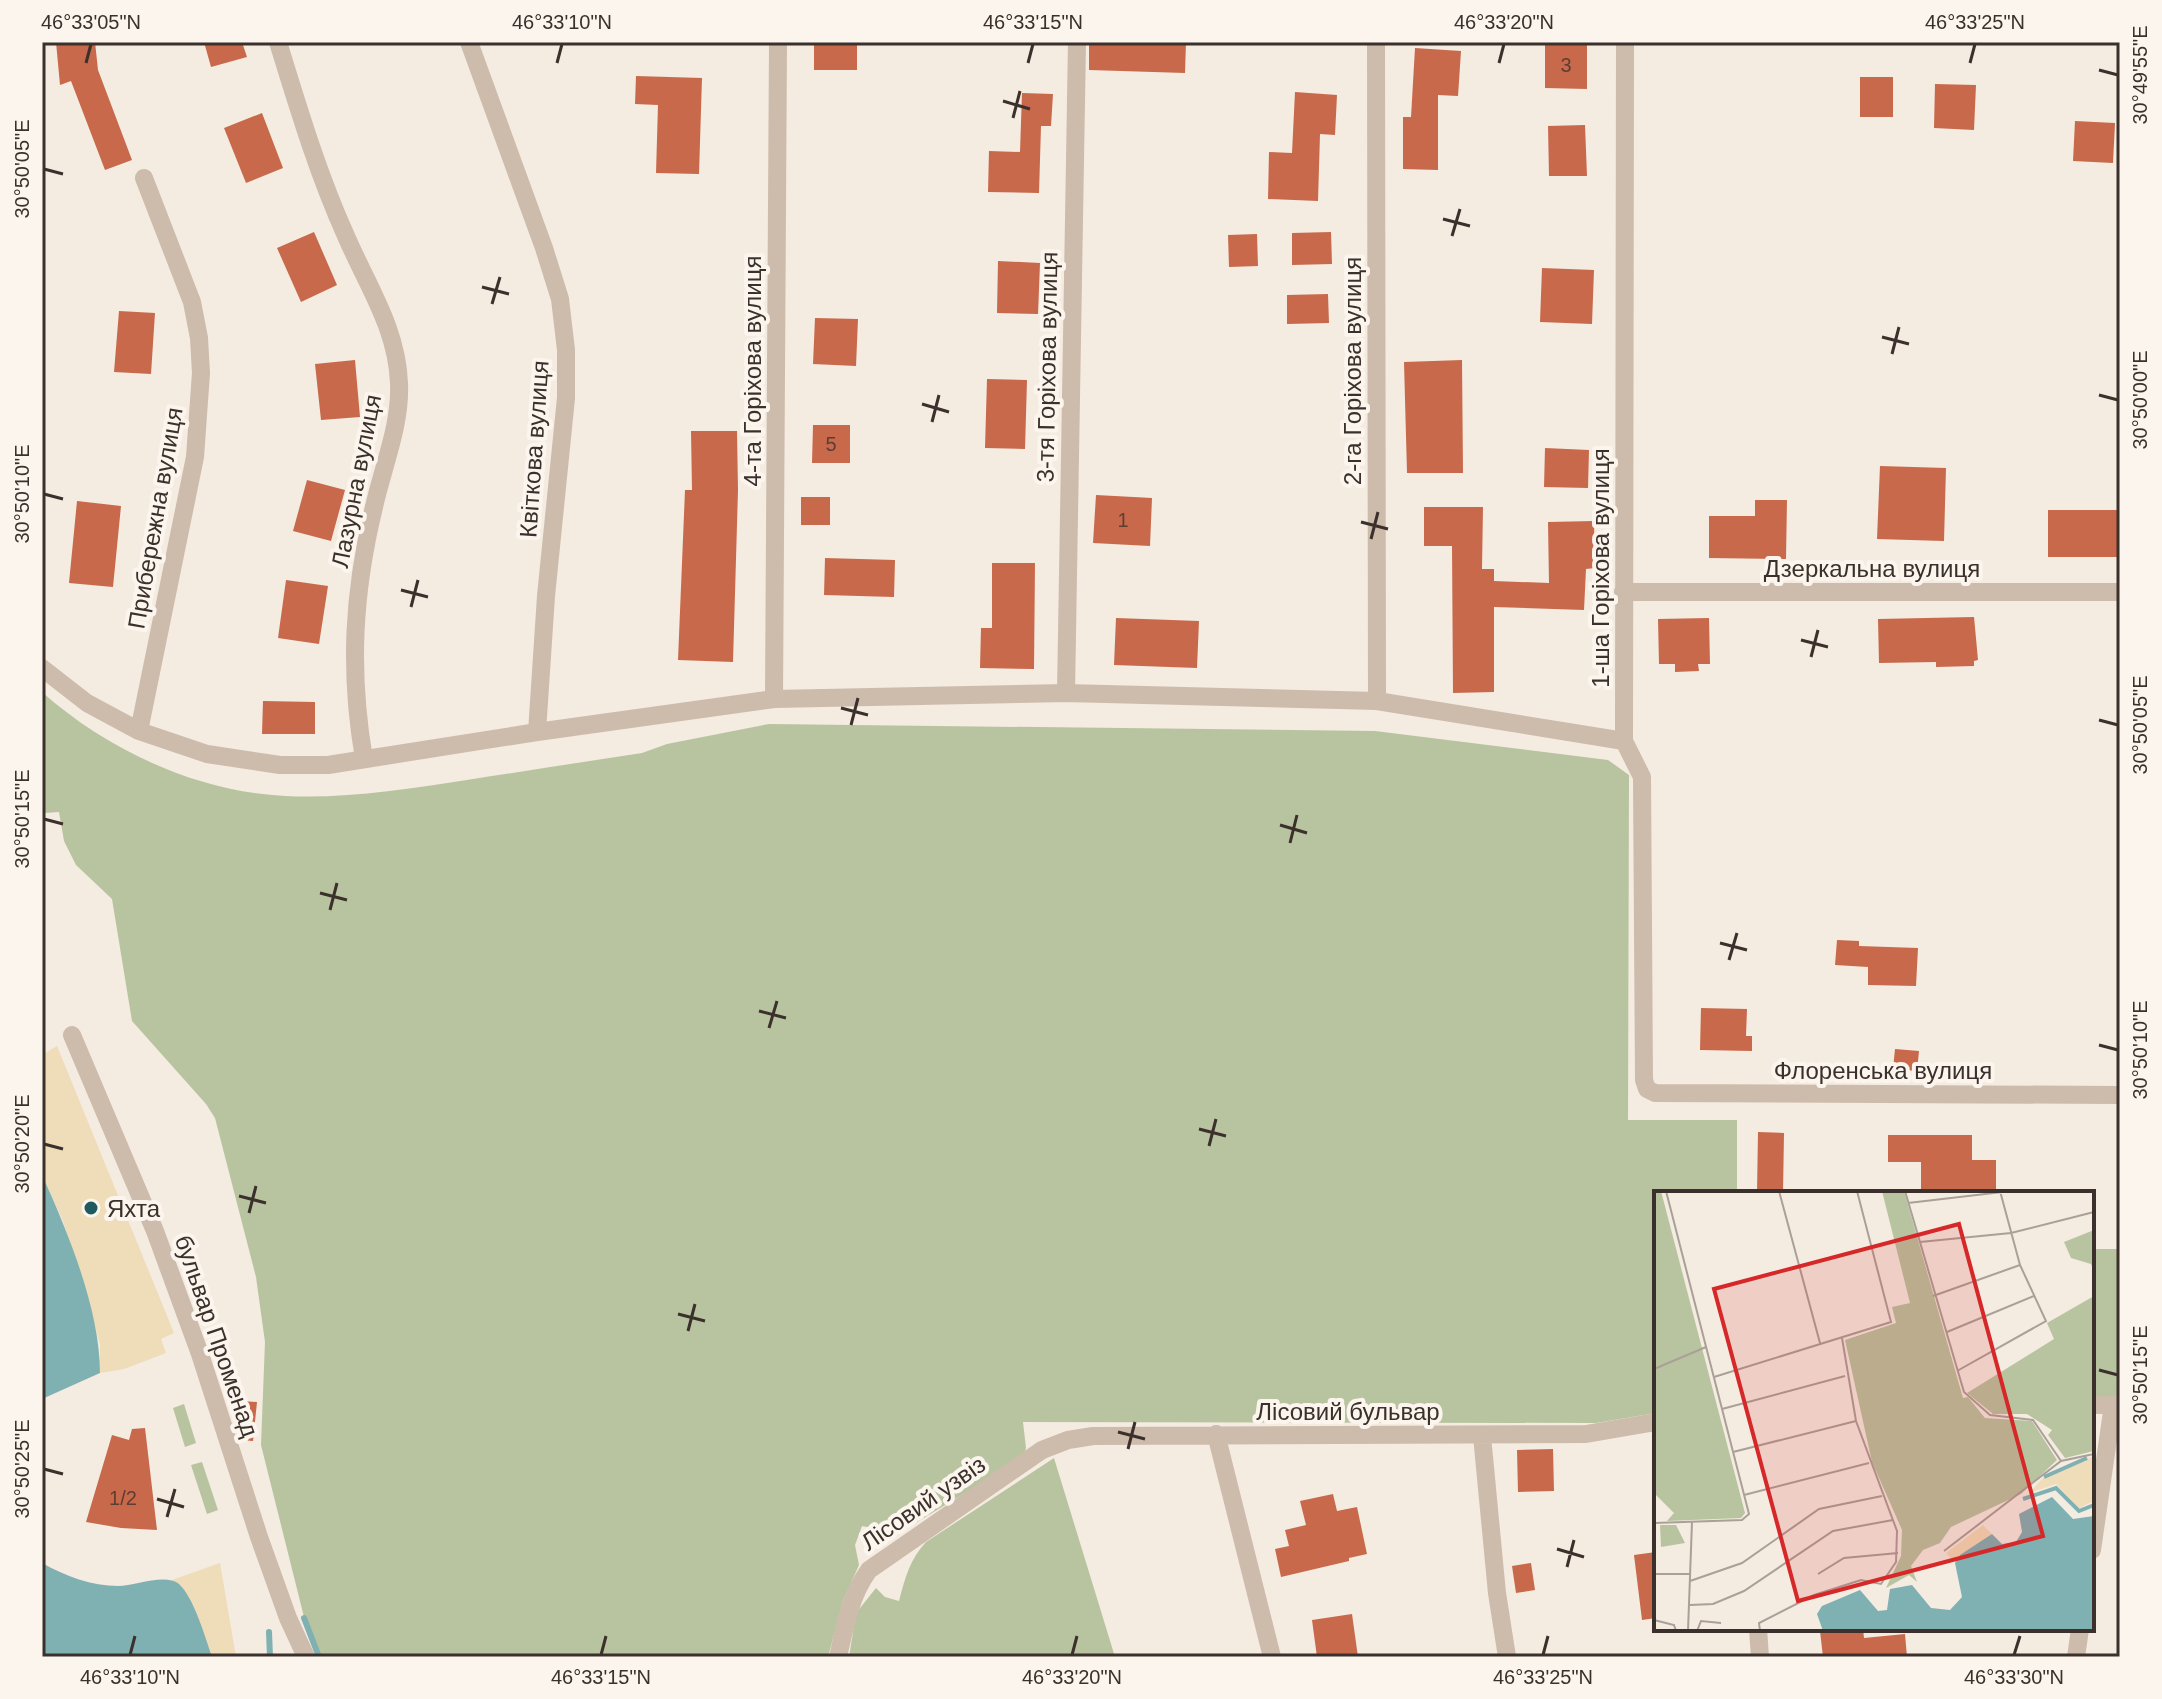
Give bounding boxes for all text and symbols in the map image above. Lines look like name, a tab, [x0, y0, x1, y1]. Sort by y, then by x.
text: 46°33'05"N	[41, 11, 141, 33]
text: 46°33'10"N	[512, 11, 612, 33]
text: 46°33'15"N	[983, 11, 1083, 33]
text: 46°33'20"N	[1454, 11, 1554, 33]
text: 46°33'25"N	[1925, 11, 2025, 33]
text: 30°49'55"E	[2129, 26, 2151, 125]
house number: 3	[1560, 54, 1572, 76]
text: 30°50'05"E	[11, 120, 33, 219]
street label: 3-тя Горіхова вулиця	[1031, 251, 1063, 483]
street label: 4-та Горіхова вулиця	[739, 256, 766, 486]
street label: 2-га Горіхова вулиця	[1339, 257, 1366, 485]
text: 30°50'00"E	[2129, 351, 2151, 450]
street label: Квіткова вулиця	[514, 360, 554, 538]
street label: Лазурна вулиця	[326, 392, 386, 570]
street label: Прибережна вулиця	[122, 405, 188, 631]
house number: 5	[825, 433, 837, 455]
text: 30°50'10"E	[11, 445, 33, 544]
street label: 1-ша Горіхова вулиця	[1587, 448, 1614, 688]
house number: 1	[1117, 509, 1129, 531]
street label: Дзеркальна вулиця	[1764, 555, 1980, 582]
text: 30°50'05"E	[2129, 676, 2151, 775]
text: 30°50'15"E	[11, 770, 33, 869]
text: 30°50'10"E	[2129, 1001, 2151, 1100]
street label: Флоренська вулиця	[1774, 1057, 1992, 1084]
text: 30°50'20"E	[11, 1095, 33, 1194]
inset map	[1654, 1191, 2094, 1631]
place label: Яхта	[107, 1195, 161, 1222]
marker: Яхта	[82, 1199, 100, 1217]
street label: бульвар Променад	[170, 1232, 264, 1440]
text: 30°50'15"E	[2129, 1326, 2151, 1425]
street label: Лісовий бульвар	[1256, 1398, 1440, 1425]
text: 30°50'25"E	[11, 1420, 33, 1519]
street label: Лісовий узвіз	[856, 1450, 990, 1556]
house number: 1/2	[109, 1487, 137, 1509]
text: 46°33'10"N	[80, 1666, 180, 1688]
text: 46°33'15"N	[551, 1666, 651, 1688]
text: 46°33'20"N	[1022, 1666, 1122, 1688]
text: 46°33'25"N	[1493, 1666, 1593, 1688]
text: 46°33'30"N	[1964, 1666, 2064, 1688]

